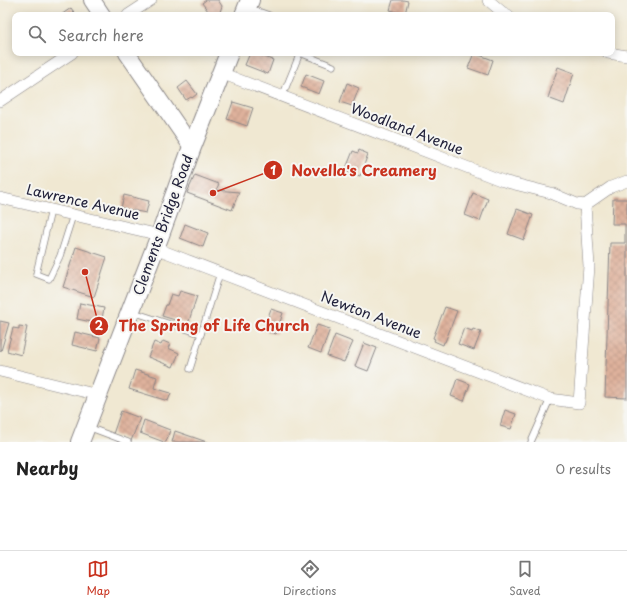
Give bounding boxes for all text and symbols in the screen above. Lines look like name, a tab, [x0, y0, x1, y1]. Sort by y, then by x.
search box	[12, 12, 615, 56]
icon: search	[26, 23, 48, 45]
text: Search here	[58, 23, 144, 46]
street label: Woodland Avenue	[348, 97, 467, 160]
street label: Clements Bridge Road	[127, 151, 198, 298]
callout: Novella's Creamery	[263, 157, 445, 184]
text: Novella's Creamery	[291, 158, 437, 181]
text: 1	[270, 161, 276, 179]
street label: Lawrence Avenue	[24, 178, 142, 225]
street label: Newton Avenue	[318, 286, 425, 344]
callout: The Spring of Life Church	[89, 313, 319, 340]
text: The Spring of Life Church	[119, 313, 309, 336]
text: 2	[95, 316, 104, 334]
text: Nearby	[16, 455, 78, 481]
text: 0 results	[556, 459, 611, 478]
tab: Map	[86, 558, 110, 599]
tab: Directions	[283, 558, 336, 599]
tab: Saved	[509, 558, 541, 599]

